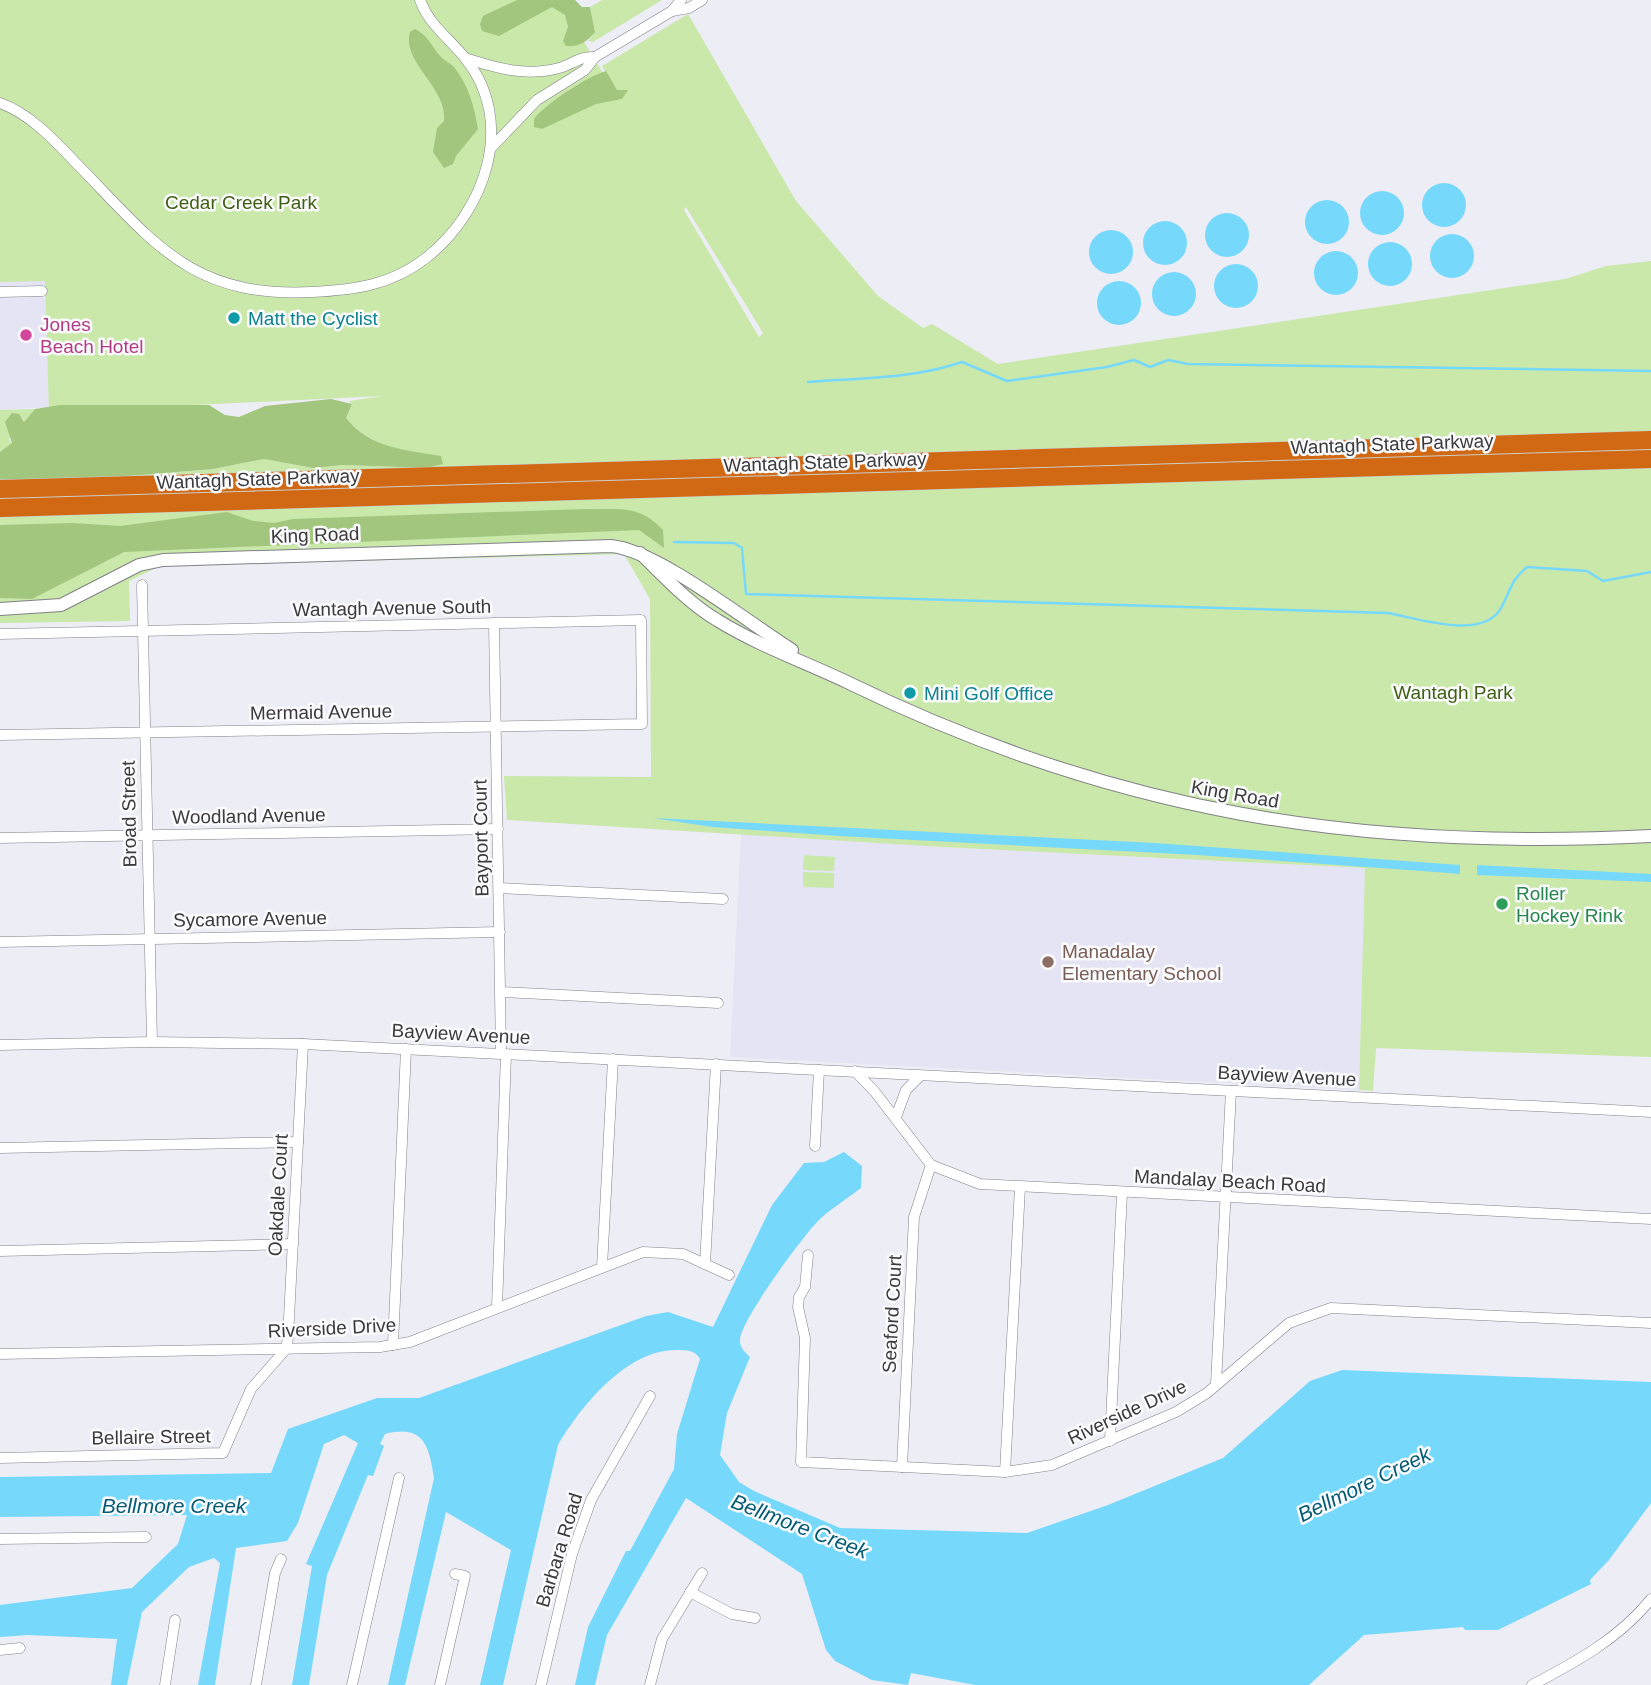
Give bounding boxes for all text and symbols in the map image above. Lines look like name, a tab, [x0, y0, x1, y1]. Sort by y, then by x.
park label: Cedar Creek Park	[165, 192, 318, 213]
place label: Matt the Cyclist	[248, 308, 379, 329]
marker: Matt the Cyclist	[226, 310, 242, 326]
place label: Jones Beach Hotel	[40, 314, 144, 357]
marker: Jones Beach Hotel	[18, 327, 34, 343]
street label: Wantagh State Parkway	[1290, 430, 1494, 458]
street label: Wantagh State Parkway	[723, 448, 927, 476]
street label: Wantagh State Parkway	[156, 465, 360, 493]
street label: King Road	[270, 523, 360, 547]
street label: Wantagh Avenue South	[293, 596, 491, 620]
park label: Wantagh Park	[1393, 682, 1513, 703]
place label: Mini Golf Office	[924, 683, 1054, 704]
marker: Mini Golf Office	[902, 685, 918, 701]
street label: Mermaid Avenue	[250, 700, 392, 724]
street label: Broad Street	[118, 760, 140, 868]
street label: King Road	[1189, 776, 1281, 812]
street label: Bayport Court	[469, 779, 493, 897]
street label: Woodland Avenue	[172, 804, 326, 828]
place label: Roller Hockey Rink	[1516, 883, 1623, 926]
marker: Roller Hockey Rink	[1494, 896, 1510, 912]
street label: Sycamore Avenue	[173, 907, 327, 931]
place label: Manadalay Elementary School	[1062, 941, 1221, 984]
marker: Manadalay Elementary School	[1040, 954, 1056, 970]
street label: Bayview Avenue	[391, 1020, 531, 1048]
street label: Bayview Avenue	[1217, 1062, 1357, 1090]
street label: Oakdale Court	[264, 1133, 292, 1257]
street label: Mandalay Beach Road	[1133, 1165, 1327, 1197]
street label: Seaford Court	[878, 1254, 906, 1374]
street label: Riverside Drive	[267, 1314, 397, 1342]
street label: Riverside Drive	[1064, 1375, 1190, 1449]
street label: Bellaire Street	[91, 1425, 212, 1449]
water label: Bellmore Creek	[1294, 1441, 1435, 1526]
water label: Bellmore Creek	[728, 1489, 873, 1563]
street label: Barbara Road	[532, 1490, 586, 1610]
water label: Bellmore Creek	[102, 1494, 248, 1517]

